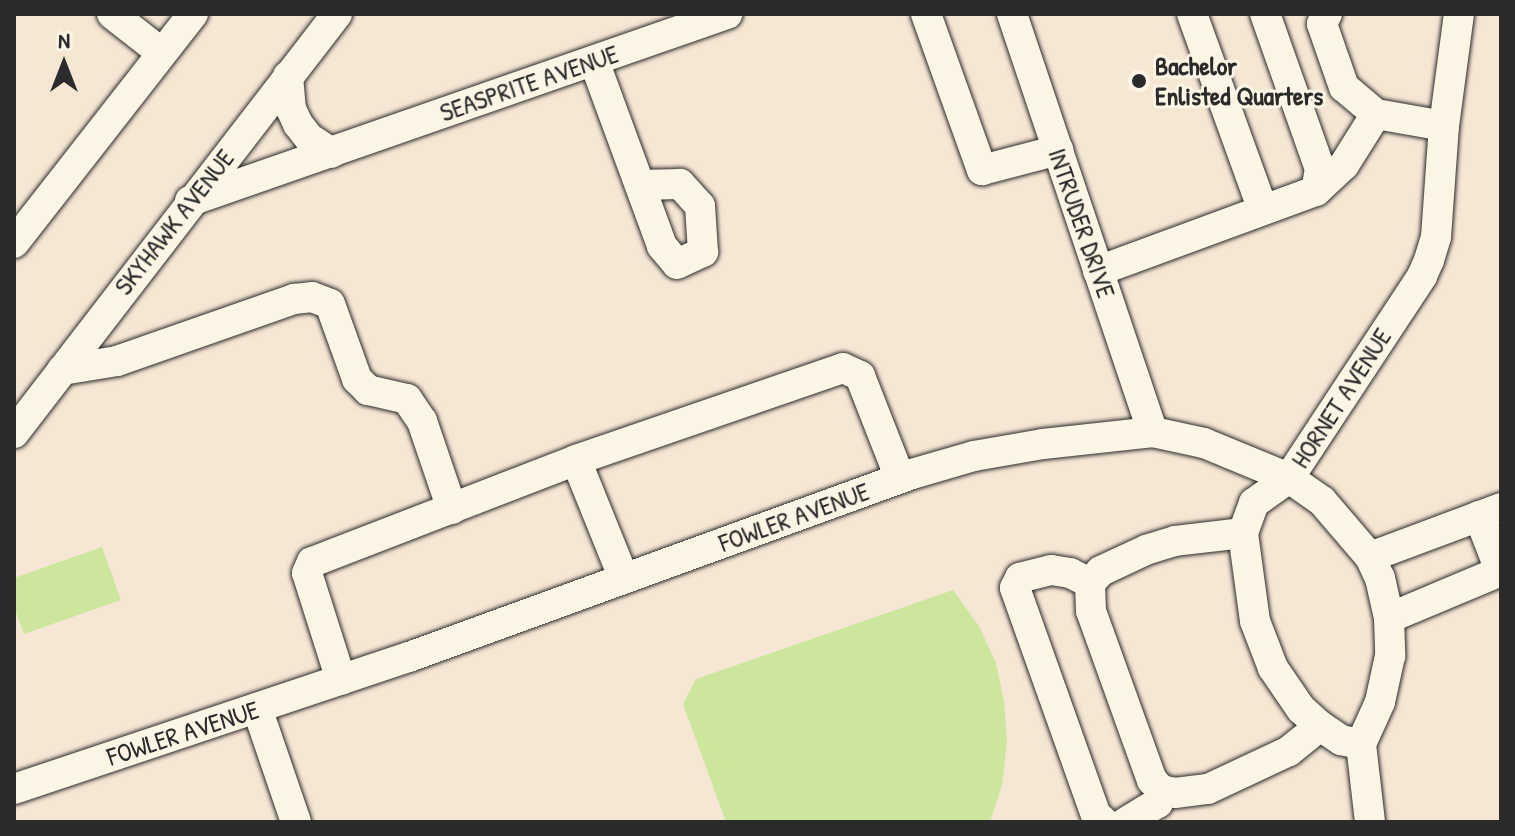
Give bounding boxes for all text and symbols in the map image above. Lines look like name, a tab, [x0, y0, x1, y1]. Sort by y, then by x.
north arrow	[24, 24, 104, 104]
text: N	[58, 25, 70, 55]
street label: SEASPRITE AVENUE	[436, 38, 622, 128]
place label: Bachelor Enlisted Quarters	[1155, 50, 1323, 112]
marker: Bachelor Enlisted Quarters	[1130, 72, 1148, 90]
street label: SKYHAWK AVENUE	[108, 143, 240, 301]
street label: INTRUDER DRIVE	[1042, 144, 1122, 302]
street label: HORNET AVENUE	[1284, 322, 1398, 474]
street label: FOWLER AVENUE	[715, 475, 873, 559]
street label: FOWLER AVENUE	[103, 694, 263, 772]

